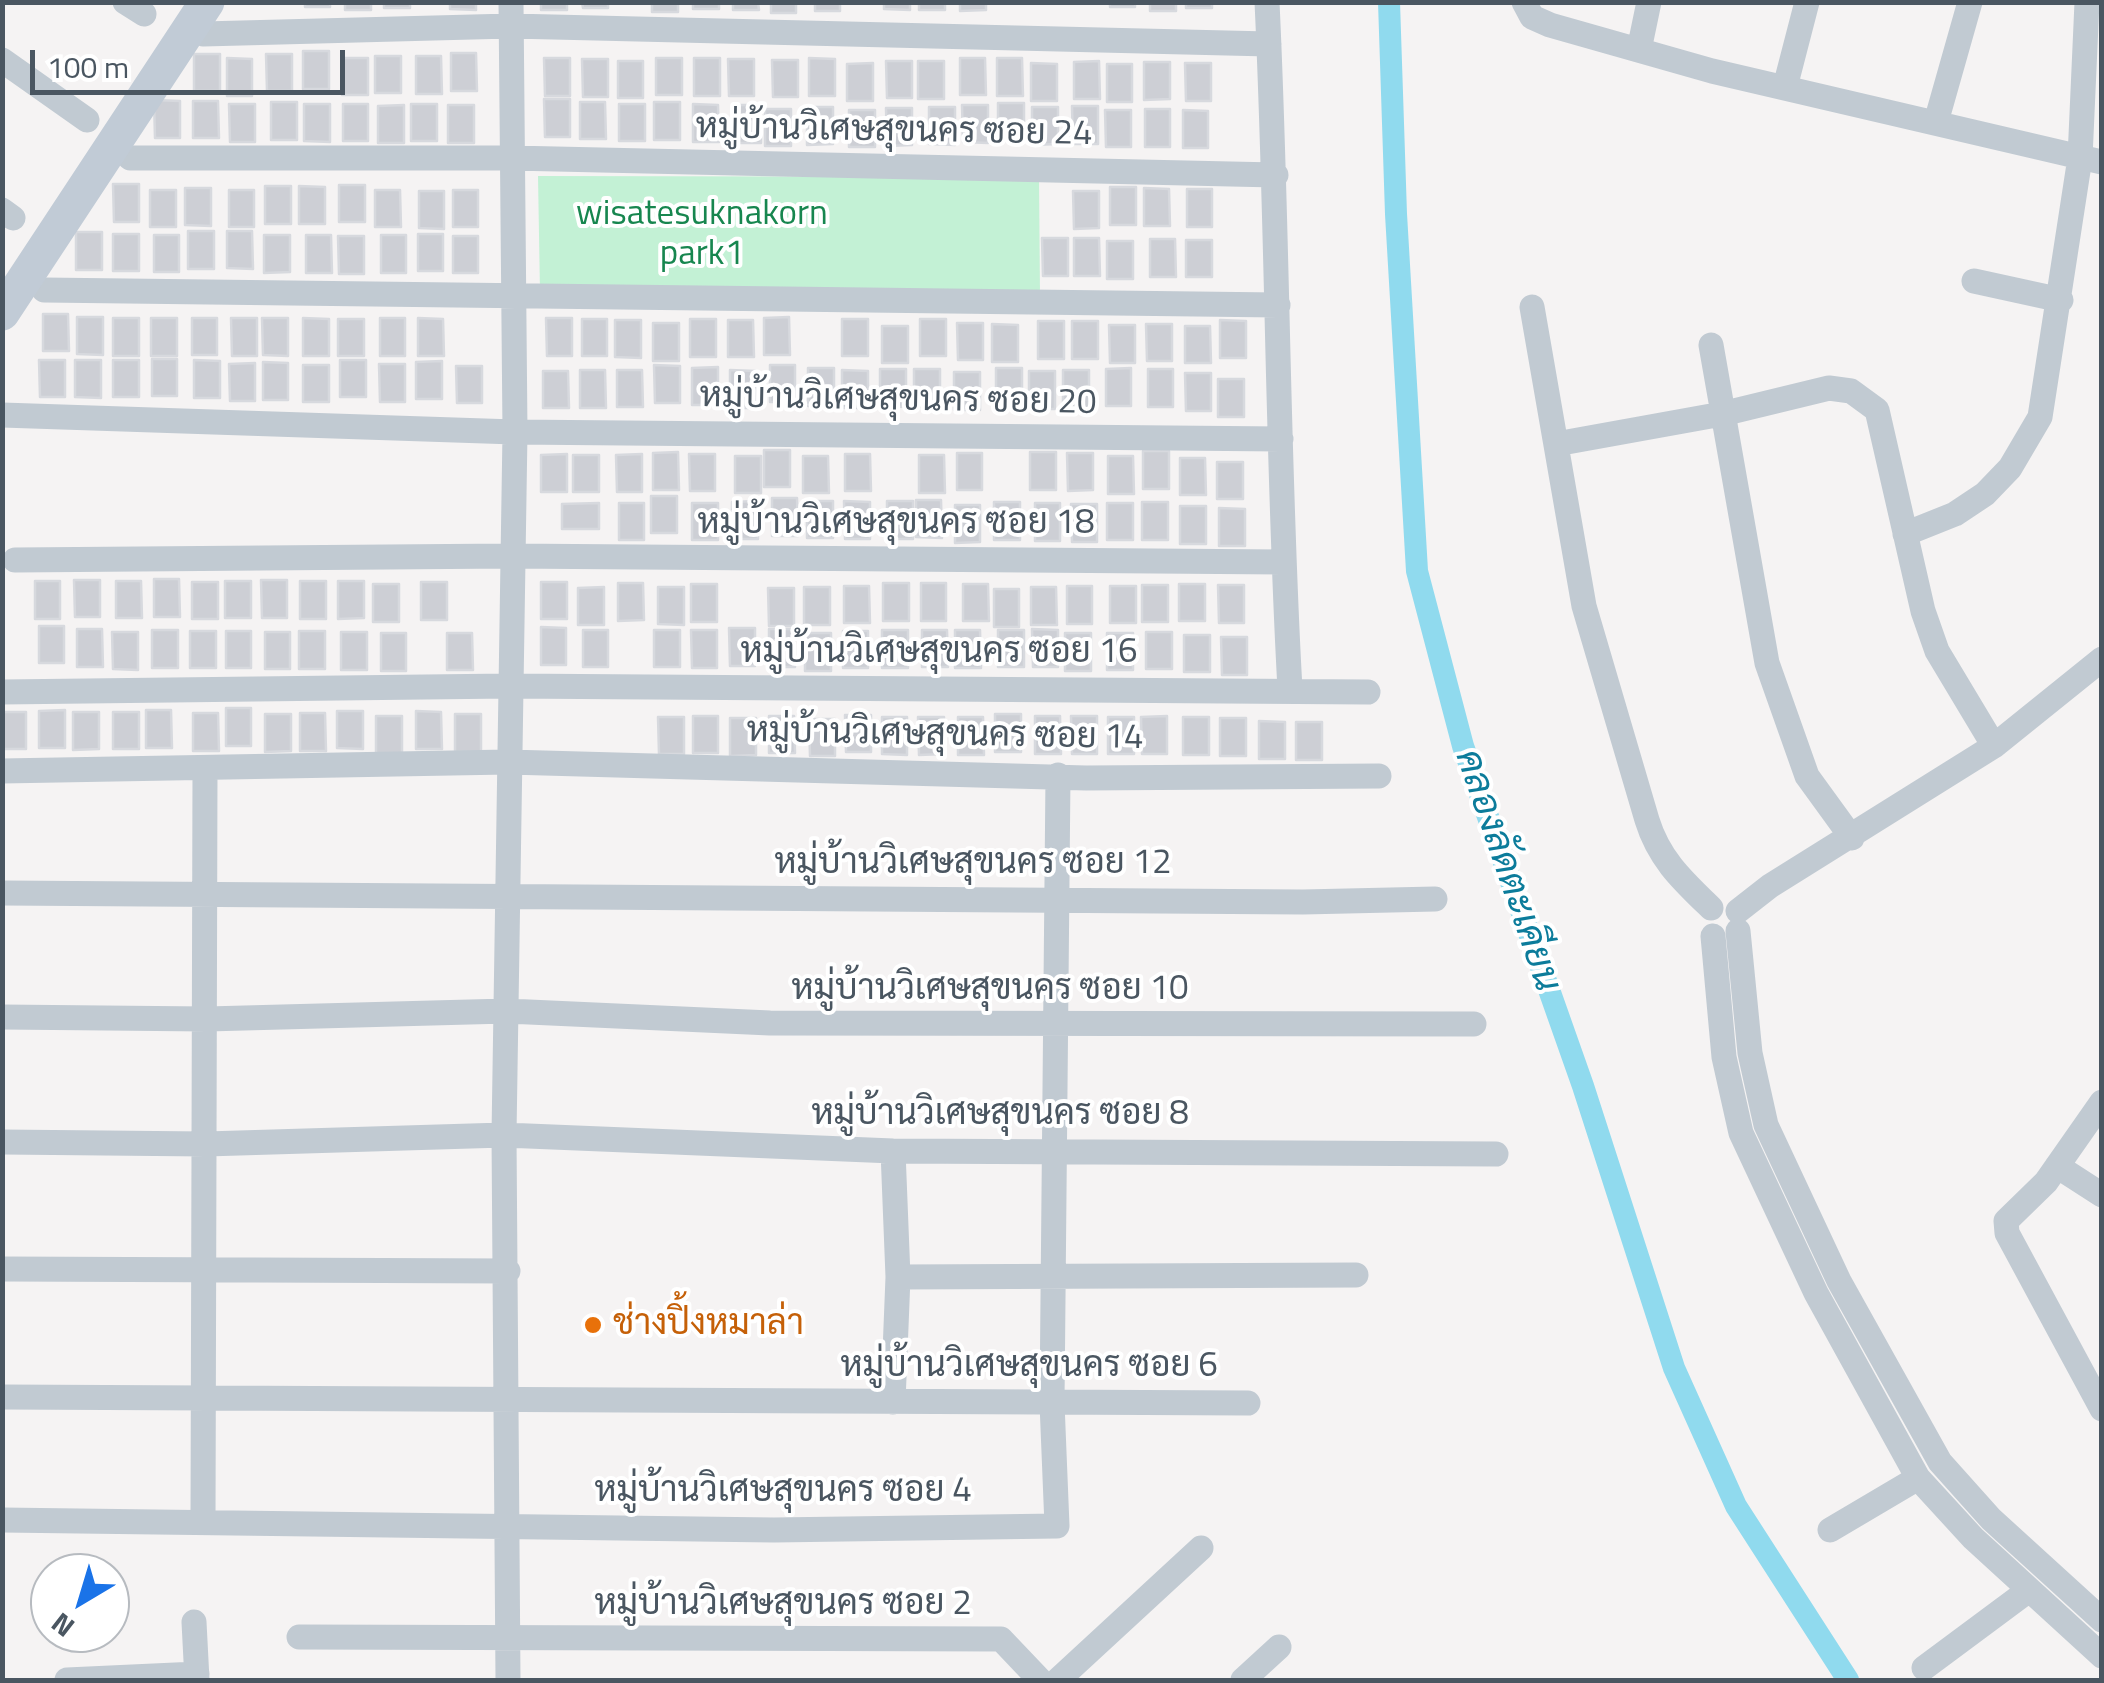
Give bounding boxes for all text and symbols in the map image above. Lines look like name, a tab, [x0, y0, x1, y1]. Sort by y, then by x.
scale bar	[35, 30, 350, 92]
text: 100 m	[47, 44, 129, 90]
street label: หมู่บ้านวิเศษสุขนคร ซอย 24	[695, 108, 1093, 156]
park label: wisatesuknakorn park1	[576, 194, 828, 276]
street label: หมู่บ้านวิเศษสุขนคร ซอย 20	[699, 377, 1097, 425]
street label: หมู่บ้านวิเศษสุขนคร ซอย 18	[697, 503, 1095, 545]
street label: หมู่บ้านวิเศษสุขนคร ซอย 16	[740, 632, 1138, 674]
street label: หมู่บ้านวิเศษสุขนคร ซอย 14	[746, 712, 1144, 760]
water label: คลองลัดตะเคียน	[1443, 744, 1569, 998]
street label: หมู่บ้านวิเศษสุขนคร ซอย 12	[774, 843, 1172, 885]
street label: หมู่บ้านวิเศษสุขนคร ซอย 10	[791, 969, 1189, 1011]
street label: หมู่บ้านวิเศษสุขนคร ซอย 8	[811, 1094, 1189, 1136]
place label: ช่างปิ้งหมาล่า	[613, 1304, 804, 1346]
marker: ช่างปิ้งหมาล่า	[582, 1314, 604, 1336]
street label: หมู่บ้านวิเศษสุขนคร ซอย 6	[840, 1346, 1218, 1388]
street label: หมู่บ้านวิเศษสุขนคร ซอย 4	[594, 1471, 972, 1513]
north arrow	[30, 1553, 130, 1653]
street label: หมู่บ้านวิเศษสุขนคร ซอย 2	[594, 1584, 972, 1626]
text: N	[42, 1603, 83, 1648]

